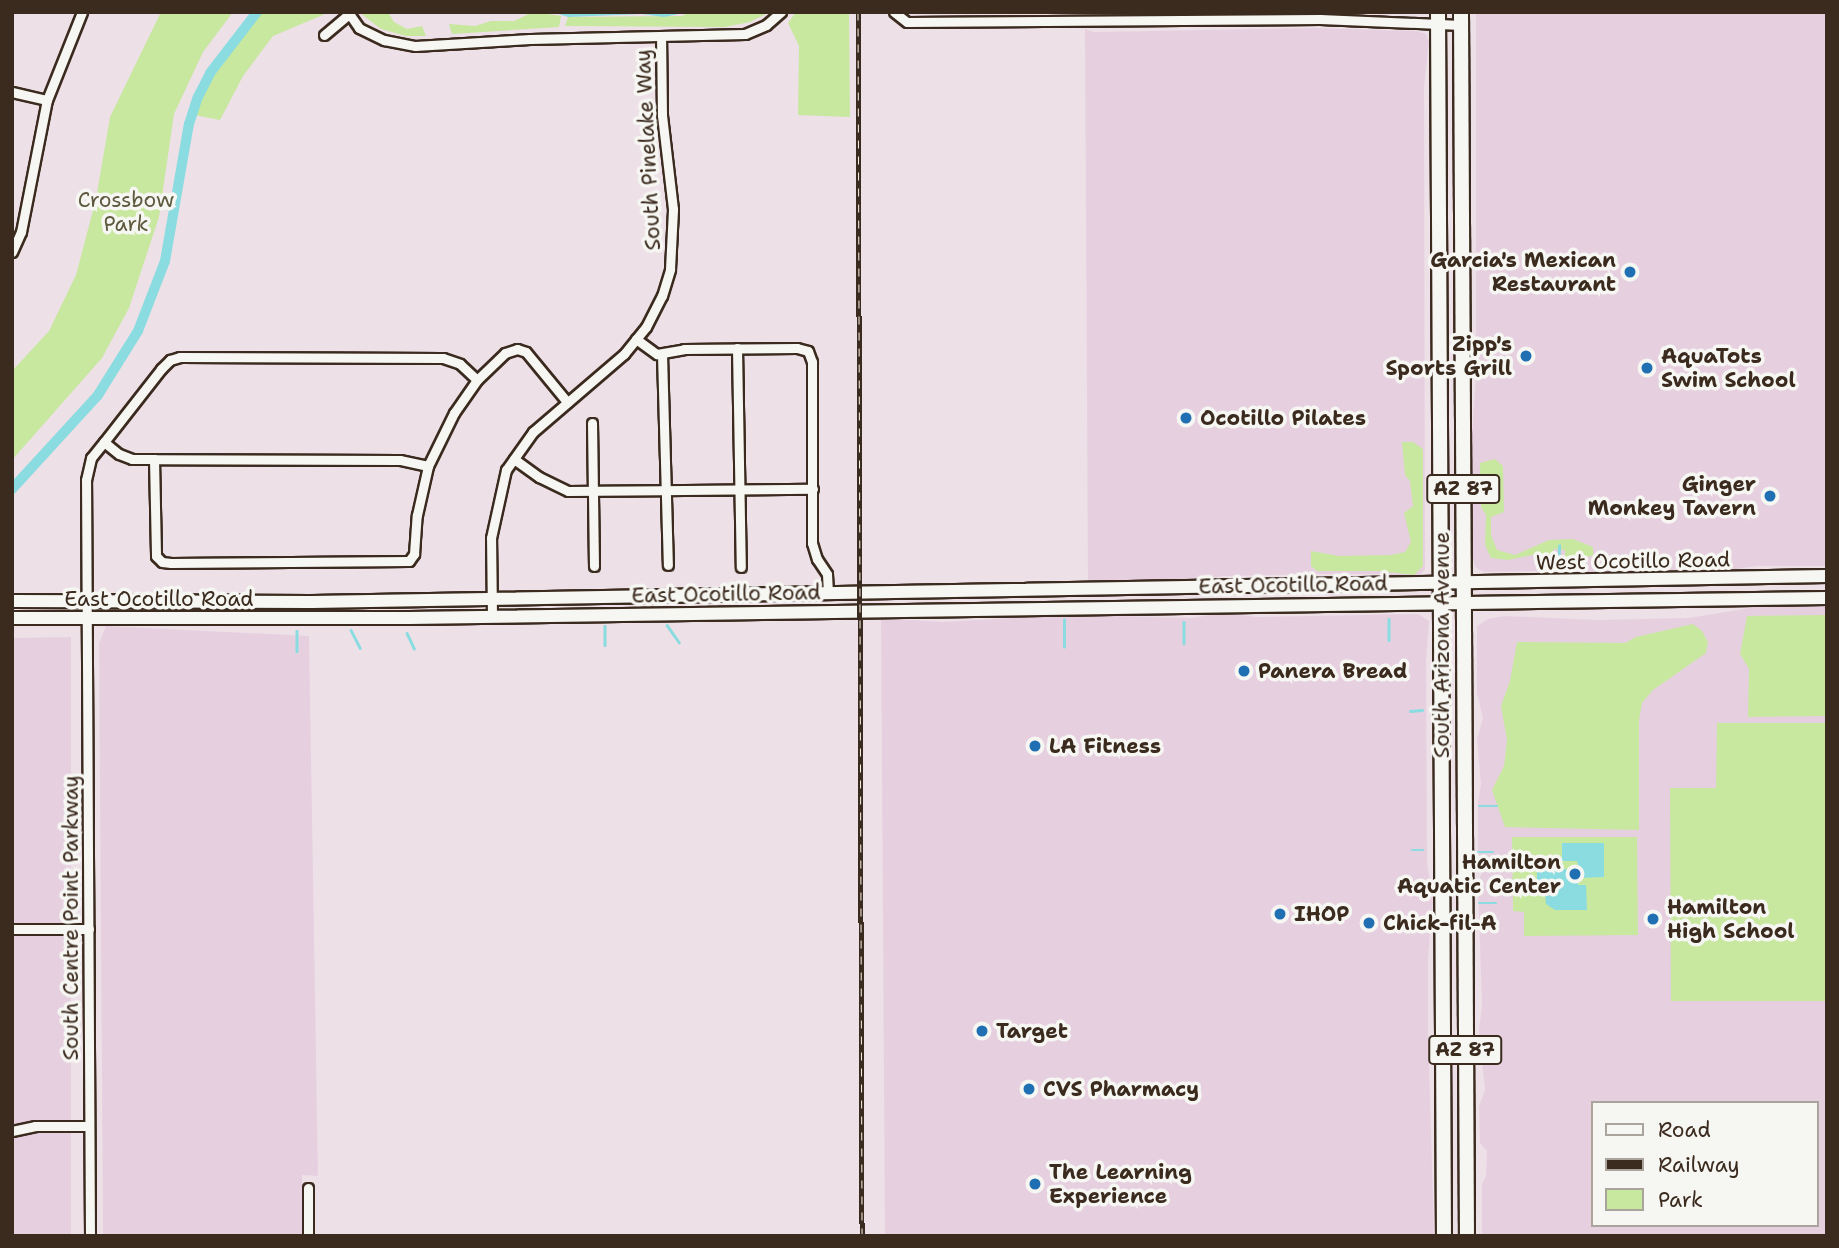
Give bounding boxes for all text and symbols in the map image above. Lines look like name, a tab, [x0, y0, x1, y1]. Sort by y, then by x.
street label: South Pinelake Way	[630, 49, 666, 251]
park label: Crossbow Park	[78, 187, 174, 237]
place label: Garcia's Mexican Restaurant	[1430, 247, 1616, 297]
marker: Garcia's Mexican Restaurant	[1622, 264, 1638, 280]
place label: Zipp's Sports Grill	[1386, 331, 1512, 381]
place label: AquaTots Swim School	[1661, 343, 1796, 393]
marker: Zipp's Sports Grill	[1518, 348, 1534, 364]
marker: AquaTots Swim School	[1639, 360, 1655, 376]
place label: Ocotillo Pilates	[1200, 405, 1366, 431]
marker: Ocotillo Pilates	[1178, 410, 1194, 426]
place label: Ginger Monkey Tavern	[1588, 471, 1756, 521]
road number: AZ 87	[1424, 474, 1502, 504]
marker: Ginger Monkey Tavern	[1762, 488, 1778, 504]
street label: South Arizona Avenue	[1429, 532, 1455, 758]
street label: West Ocotillo Road	[1536, 547, 1730, 575]
street label: East Ocotillo Road	[1198, 571, 1388, 599]
street label: East Ocotillo Road	[631, 580, 821, 608]
street label: East Ocotillo Road	[64, 586, 254, 612]
place label: Panera Bread	[1258, 658, 1407, 684]
marker: Panera Bread	[1236, 663, 1252, 679]
place label: LA Fitness	[1049, 733, 1161, 759]
marker: LA Fitness	[1027, 738, 1043, 754]
street label: South Centre Point Parkway	[58, 776, 84, 1060]
place label: Hamilton Aquatic Center	[1397, 849, 1561, 899]
marker: Hamilton Aquatic Center	[1567, 866, 1583, 882]
place label: Hamilton High School	[1667, 894, 1795, 944]
place label: IHOP	[1294, 901, 1350, 927]
marker: IHOP	[1272, 906, 1288, 922]
place label: Chick-fil-A	[1383, 910, 1497, 936]
marker: Hamilton High School	[1645, 911, 1661, 927]
marker: Chick-fil-A	[1361, 915, 1377, 931]
place label: Target	[996, 1018, 1068, 1044]
marker: Target	[974, 1023, 990, 1039]
road number: AZ 87	[1426, 1034, 1504, 1066]
place label: CVS Pharmacy	[1043, 1076, 1199, 1102]
marker: CVS Pharmacy	[1021, 1081, 1037, 1097]
legend	[1590, 1101, 1818, 1227]
text: Road	[1658, 1116, 1711, 1144]
text: Railway	[1658, 1151, 1740, 1179]
place label: The Learning Experience	[1049, 1159, 1192, 1209]
marker: The Learning Experience	[1027, 1176, 1043, 1192]
text: Park	[1658, 1186, 1703, 1214]

